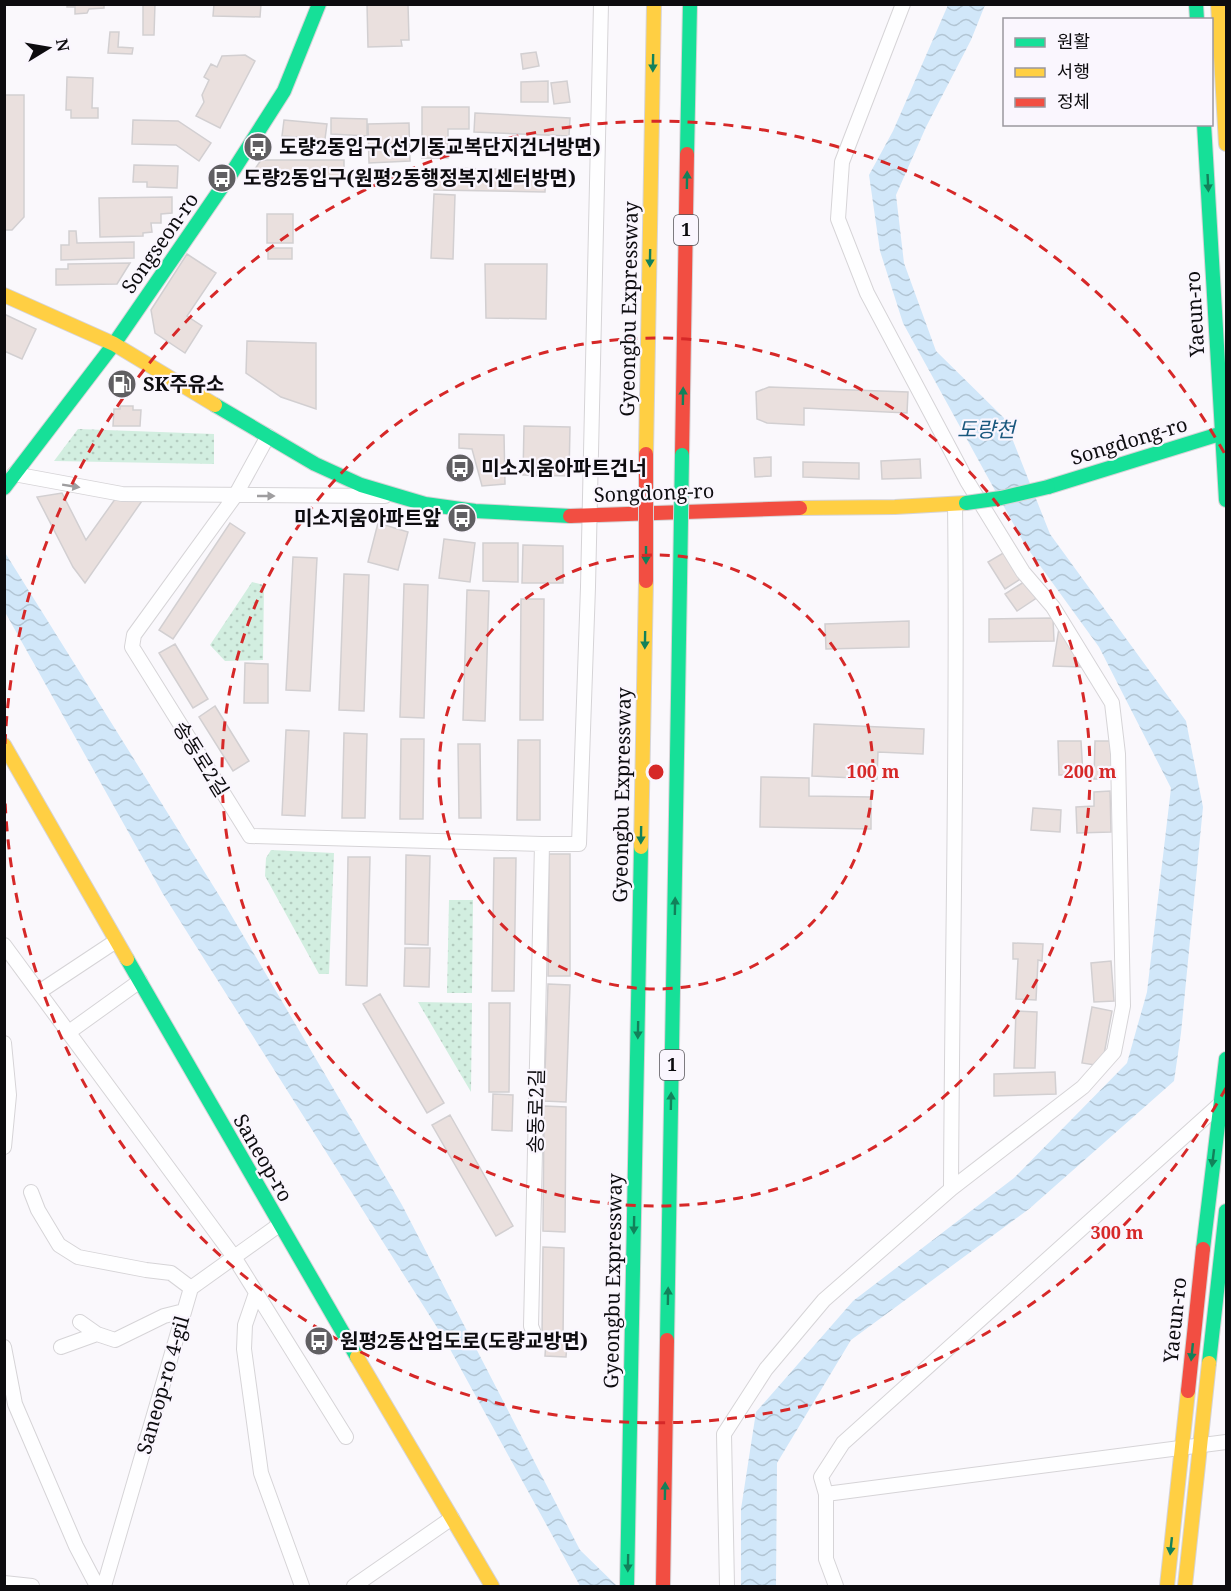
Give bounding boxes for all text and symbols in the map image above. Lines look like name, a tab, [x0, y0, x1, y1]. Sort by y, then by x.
north arrow	[18, 18, 78, 78]
legend	[1003, 18, 1213, 126]
text: 원활	[1057, 29, 1090, 53]
text: N	[51, 37, 75, 54]
one-way arrow	[648, 53, 658, 72]
text: 서행	[1057, 59, 1090, 83]
text: 정체	[1057, 89, 1090, 113]
bus stop icon: 도량2동입구(선기동교복단지건너방면)	[242, 131, 274, 163]
place label: 도량2동입구(선기동교복단지건너방면)	[279, 133, 601, 160]
bus stop icon: 도량2동입구(원평2동행정복지센터방면)	[206, 162, 238, 194]
place label: 도량2동입구(원평2동행정복지센터방면)	[243, 164, 576, 191]
one-way arrow	[682, 171, 692, 190]
one-way arrow	[1203, 173, 1212, 192]
street label: Songseon-ro	[115, 187, 204, 299]
street label: Gyeongbu Expressway	[613, 200, 644, 417]
road number: 1	[674, 215, 698, 245]
one-way arrow	[645, 248, 655, 267]
street label: Yaeun-ro	[1179, 270, 1210, 359]
fuel station icon: SK주유소	[106, 368, 138, 400]
place label: SK주유소	[143, 370, 224, 397]
one-way arrow	[679, 387, 688, 406]
street label: Songdong-ro	[1067, 410, 1191, 471]
water label: 도량천	[957, 415, 1018, 443]
bus stop icon: 미소지움아파트건너	[444, 452, 476, 484]
place label: 미소지움아파트건너	[481, 454, 647, 481]
street label: Songdong-ro	[593, 477, 715, 508]
one-way arrow	[62, 481, 81, 490]
one-way arrow	[256, 491, 275, 501]
bus stop icon: 미소지움아파트앞	[446, 502, 478, 534]
place label: 미소지움아파트앞	[294, 504, 442, 531]
one-way arrow	[641, 545, 651, 564]
one-way arrow	[640, 630, 650, 649]
street label: Gyeongbu Expressway	[606, 686, 637, 903]
street label: 송동로2길	[168, 716, 235, 802]
text: 100 m	[847, 759, 900, 783]
text: 200 m	[1064, 759, 1117, 783]
centre of rings	[646, 762, 666, 782]
one-way arrow	[636, 825, 646, 844]
one-way arrow	[670, 897, 679, 916]
one-way arrow	[633, 1020, 642, 1039]
road number: 1	[660, 1050, 684, 1080]
street label: 송동로2길	[521, 1068, 550, 1154]
one-way arrow	[666, 1091, 676, 1110]
street label: Saneop-ro	[228, 1109, 299, 1206]
one-way arrow	[1208, 1149, 1218, 1168]
street label: Gyeongbu Expressway	[597, 1172, 628, 1389]
one-way arrow	[629, 1215, 639, 1234]
text: 300 m	[1091, 1220, 1144, 1244]
street label: Yaeun-ro	[1156, 1276, 1192, 1365]
one-way arrow	[663, 1286, 673, 1305]
street label: Saneop-ro 4-gil	[130, 1313, 195, 1457]
bus stop icon: 원평2동산업도로(도량교방면)	[303, 1325, 335, 1357]
place label: 원평2동산업도로(도량교방면)	[340, 1327, 588, 1354]
one-way arrow	[1187, 1343, 1197, 1362]
one-way arrow	[660, 1481, 669, 1500]
one-way arrow	[1167, 1537, 1176, 1556]
one-way arrow	[623, 1553, 633, 1572]

